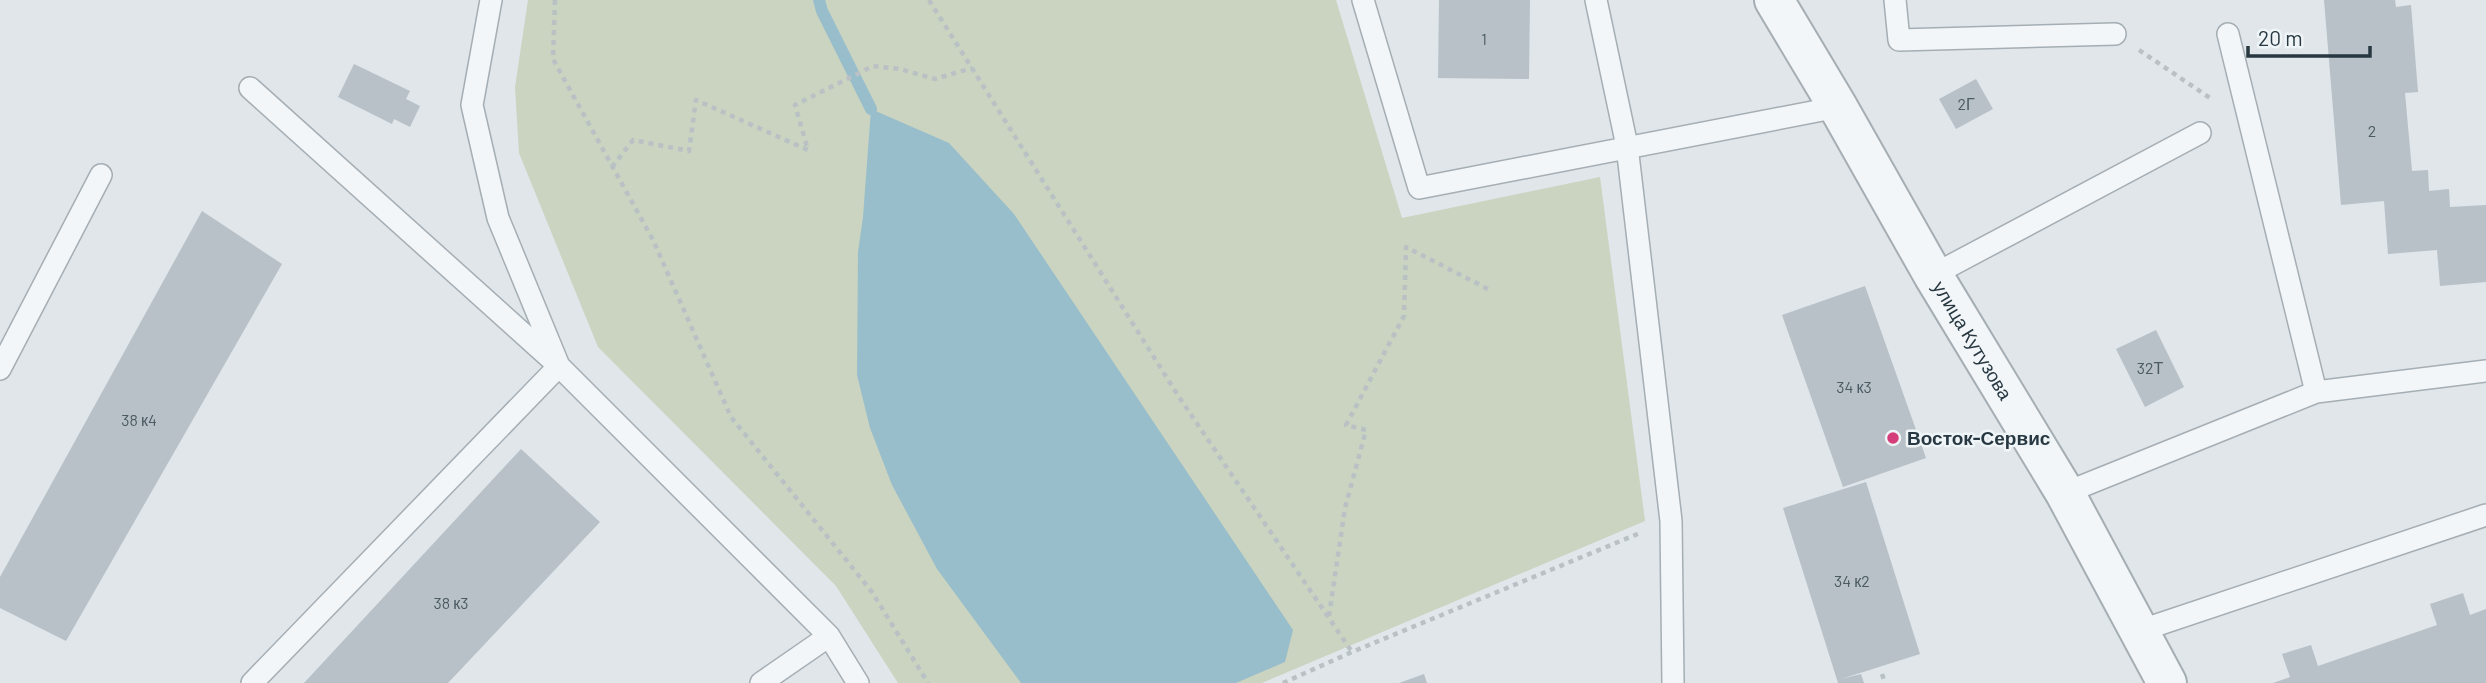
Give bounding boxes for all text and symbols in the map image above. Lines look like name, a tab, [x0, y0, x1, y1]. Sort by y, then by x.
scale bar	[2248, 14, 2370, 58]
text: 20 m	[2258, 25, 2303, 50]
house number: 1	[1481, 29, 1487, 48]
house number: 2Г	[1957, 94, 1975, 113]
house number: 2	[2368, 121, 2376, 140]
street label: улица Кутузова	[1928, 276, 2018, 404]
house number: 32Т	[2137, 358, 2164, 377]
house number: 34 к3	[1836, 377, 1872, 396]
house number: 38 к4	[121, 410, 157, 429]
place label: Восток-Сервис	[1907, 426, 2051, 449]
marker: Восток-Сервис	[1885, 430, 1901, 446]
house number: 34 к2	[1834, 571, 1870, 590]
house number: 38 к3	[433, 593, 469, 612]

